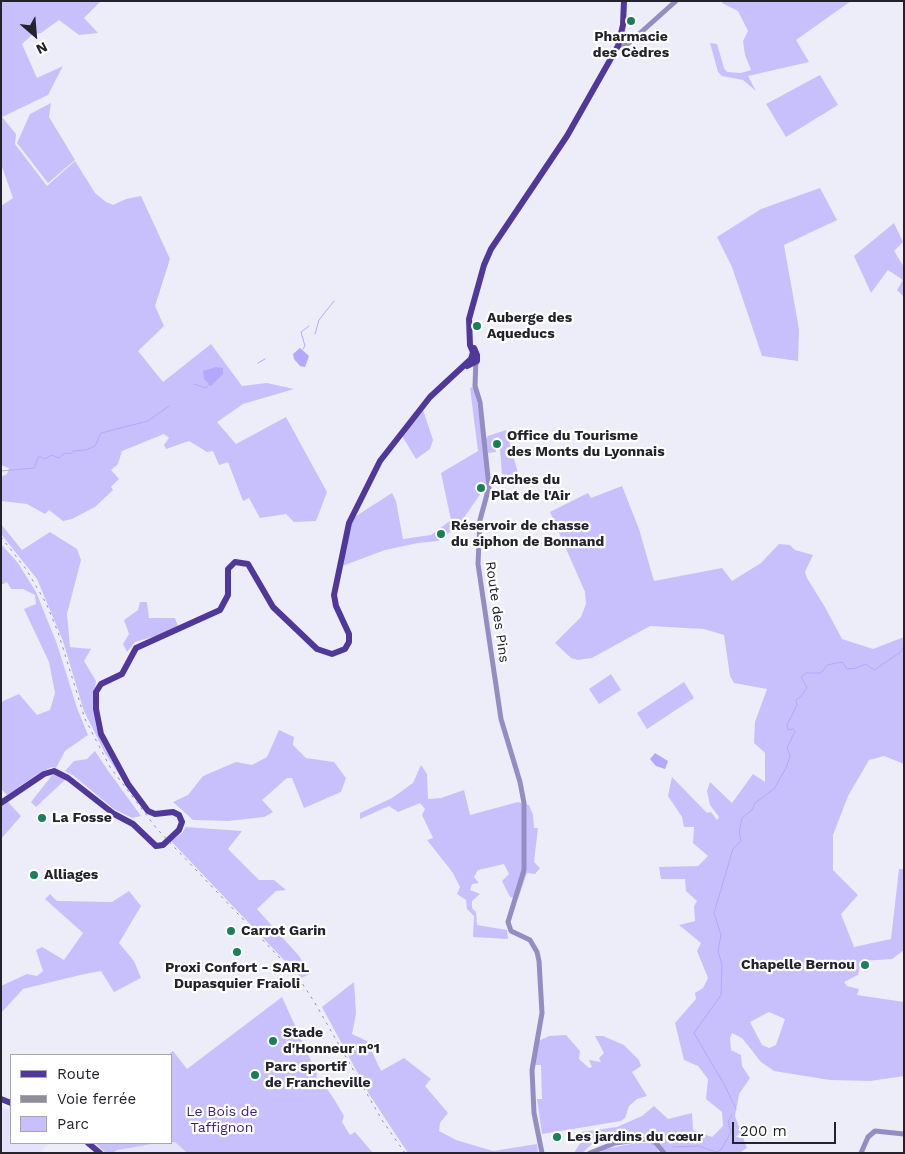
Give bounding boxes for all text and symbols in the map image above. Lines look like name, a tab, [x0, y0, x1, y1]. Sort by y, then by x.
north arrow	[10, 10, 60, 60]
marker: Pharmacie des Cèdres	[625, 15, 637, 27]
place label: Pharmacie des Cèdres	[593, 29, 669, 62]
text: N	[34, 39, 50, 58]
place label: Auberge des Aqueducs	[487, 310, 572, 342]
marker: Auberge des Aqueducs	[471, 320, 483, 332]
place label: Office du Tourisme des Monts du Lyonnais	[507, 428, 665, 461]
marker: Office du Tourisme des Monts du Lyonnais	[491, 438, 503, 450]
place label: Arches du Plat de l'Air	[491, 472, 570, 504]
marker: Arches du Plat de l'Air	[475, 482, 487, 494]
place label: Réservoir de chasse du siphon de Bonnand	[451, 518, 604, 550]
marker: Réservoir de chasse du siphon de Bonnand	[435, 528, 447, 540]
street label: Route des Pins	[482, 560, 512, 664]
place label: La Fosse	[52, 810, 112, 826]
marker: La Fosse	[36, 812, 48, 824]
place label: Alliages	[44, 867, 98, 883]
marker: Alliages	[28, 869, 40, 881]
place label: Carrot Garin	[241, 923, 326, 939]
marker: Carrot Garin	[225, 925, 237, 937]
marker: Proxi Confort - SARL Dupasquier Fraioli	[231, 946, 243, 958]
place label: Chapelle Bernou	[741, 957, 855, 973]
marker: Chapelle Bernou	[859, 959, 871, 971]
place label: Proxi Confort - SARL Dupasquier Fraioli	[165, 960, 309, 992]
place label: Stade d'Honneur n°1	[283, 1025, 380, 1058]
marker: Stade d'Honneur n°1	[267, 1035, 279, 1047]
legend	[10, 1054, 172, 1144]
place label: Parc sportif de Francheville	[265, 1059, 371, 1092]
text: Route	[57, 1065, 100, 1083]
marker: Parc sportif de Francheville	[249, 1069, 261, 1081]
text: Voie ferrée	[57, 1090, 136, 1108]
park label: Le Bois de Taffignon	[186, 1104, 258, 1136]
scale bar	[735, 1112, 839, 1144]
text: Parc	[57, 1115, 89, 1133]
text: 200 m	[740, 1122, 787, 1140]
place label: Les jardins du cœur	[567, 1129, 703, 1145]
marker: Les jardins du cœur	[551, 1131, 563, 1143]

